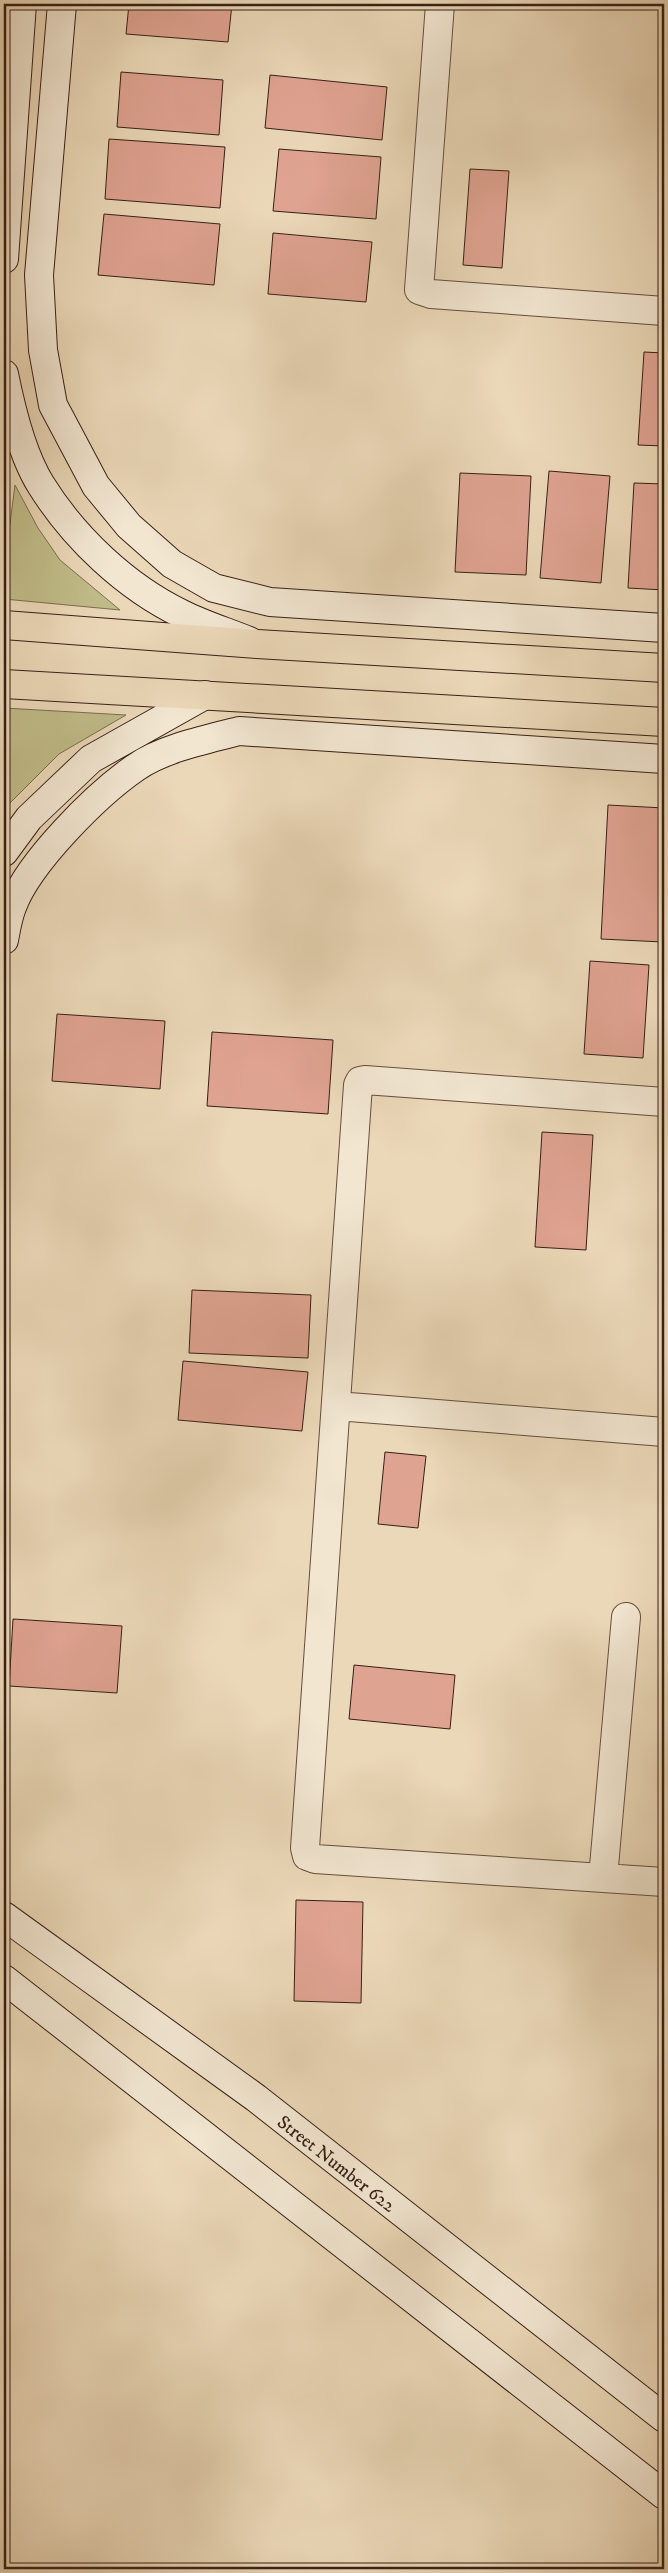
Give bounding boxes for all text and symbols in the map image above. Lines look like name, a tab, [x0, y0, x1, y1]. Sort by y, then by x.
street label: Street Number 622	[272, 2111, 400, 2218]

